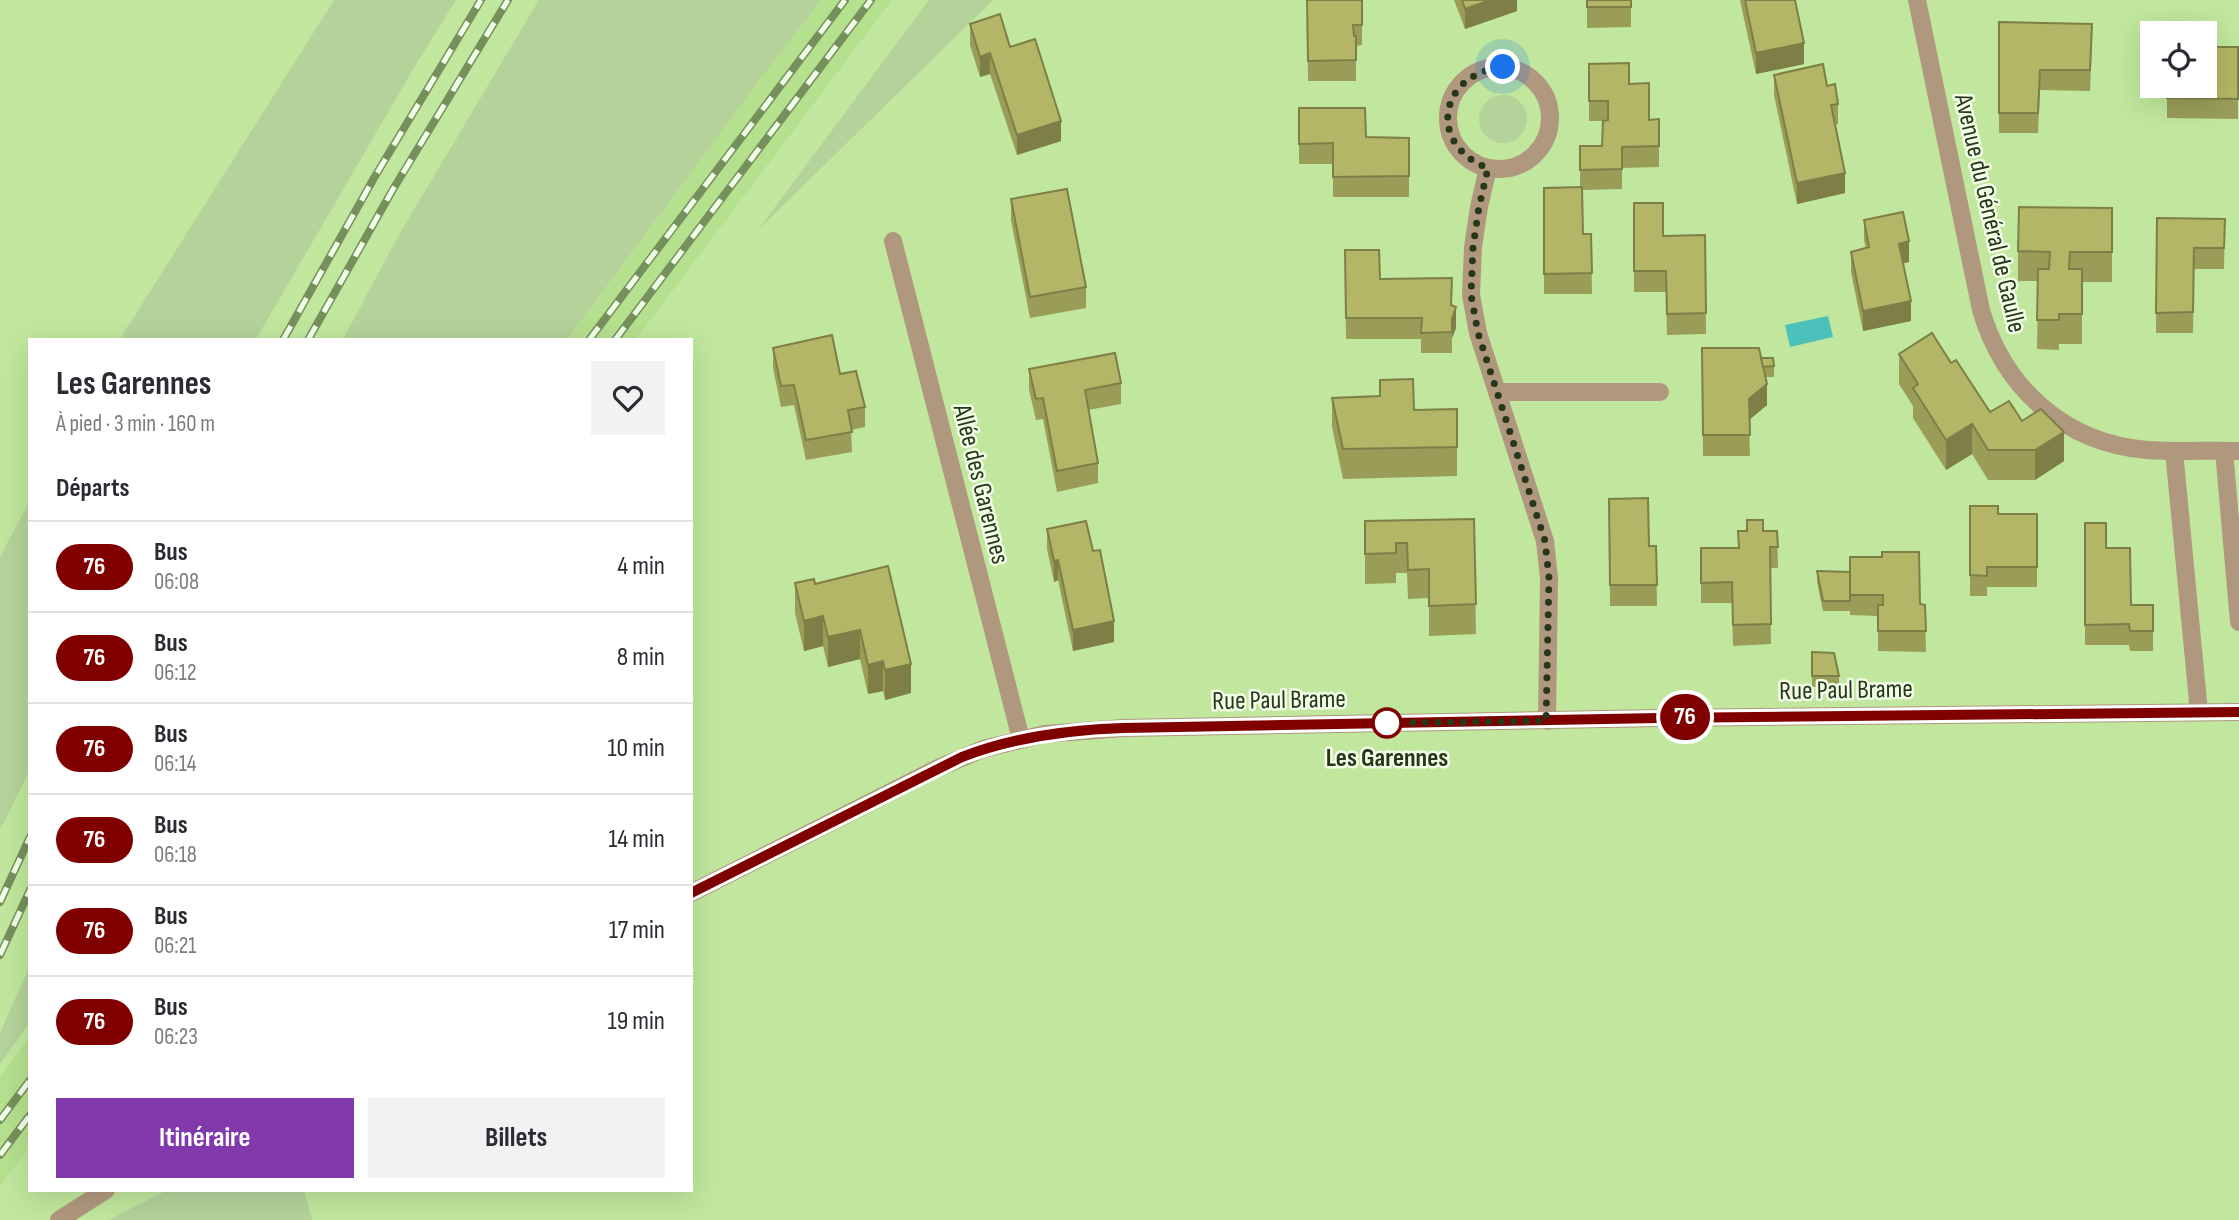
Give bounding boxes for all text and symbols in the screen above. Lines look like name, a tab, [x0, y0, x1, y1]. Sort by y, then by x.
map controls	[2140, 21, 2217, 98]
button: locate	[2140, 21, 2217, 98]
your location	[1485, 49, 1520, 84]
street label: Avenue du Général de Gaulle	[1947, 90, 2032, 336]
button: heart	[591, 361, 665, 435]
text: Les Garennes	[56, 364, 211, 404]
street label: Allée des Garennes	[946, 400, 1015, 567]
text: À pied · 3 min · 160 m	[56, 410, 215, 438]
text: Départs	[56, 473, 129, 504]
text: Bus	[154, 537, 188, 568]
text: 4 min	[617, 551, 665, 582]
text: 76	[84, 552, 105, 581]
text: 06:08	[154, 568, 199, 596]
text: Bus	[154, 628, 188, 659]
text: 8 min	[617, 642, 665, 673]
text: 76	[84, 643, 105, 672]
text: 06:12	[154, 659, 196, 687]
street label: Rue Paul Brame	[1779, 674, 1913, 707]
street label: Rue Paul Brame	[1212, 684, 1346, 717]
line badge: 76	[1654, 694, 1716, 740]
text: 76	[1674, 702, 1696, 731]
marker: Les Garennes	[1372, 708, 1402, 738]
text: Bus	[154, 719, 188, 750]
text: 10 min	[608, 733, 665, 764]
text: 76	[84, 734, 105, 763]
place label: Les Garennes	[1326, 743, 1448, 774]
text: 06:14	[154, 750, 196, 778]
text: Bus	[154, 810, 188, 841]
text: 14 min	[608, 824, 665, 855]
text: 76	[84, 825, 105, 854]
text: 06:18	[154, 841, 197, 869]
text: Bus	[154, 901, 188, 932]
text: 17 min	[609, 915, 665, 946]
text: 76	[84, 916, 105, 945]
text: 06:21	[154, 932, 196, 960]
text: Bus	[154, 992, 188, 1023]
text: 19 min	[608, 1006, 665, 1037]
text: 76	[84, 1007, 105, 1036]
text: 06:23	[154, 1023, 198, 1051]
button: Itinéraire	[56, 1098, 354, 1178]
button: Billets	[368, 1098, 665, 1178]

